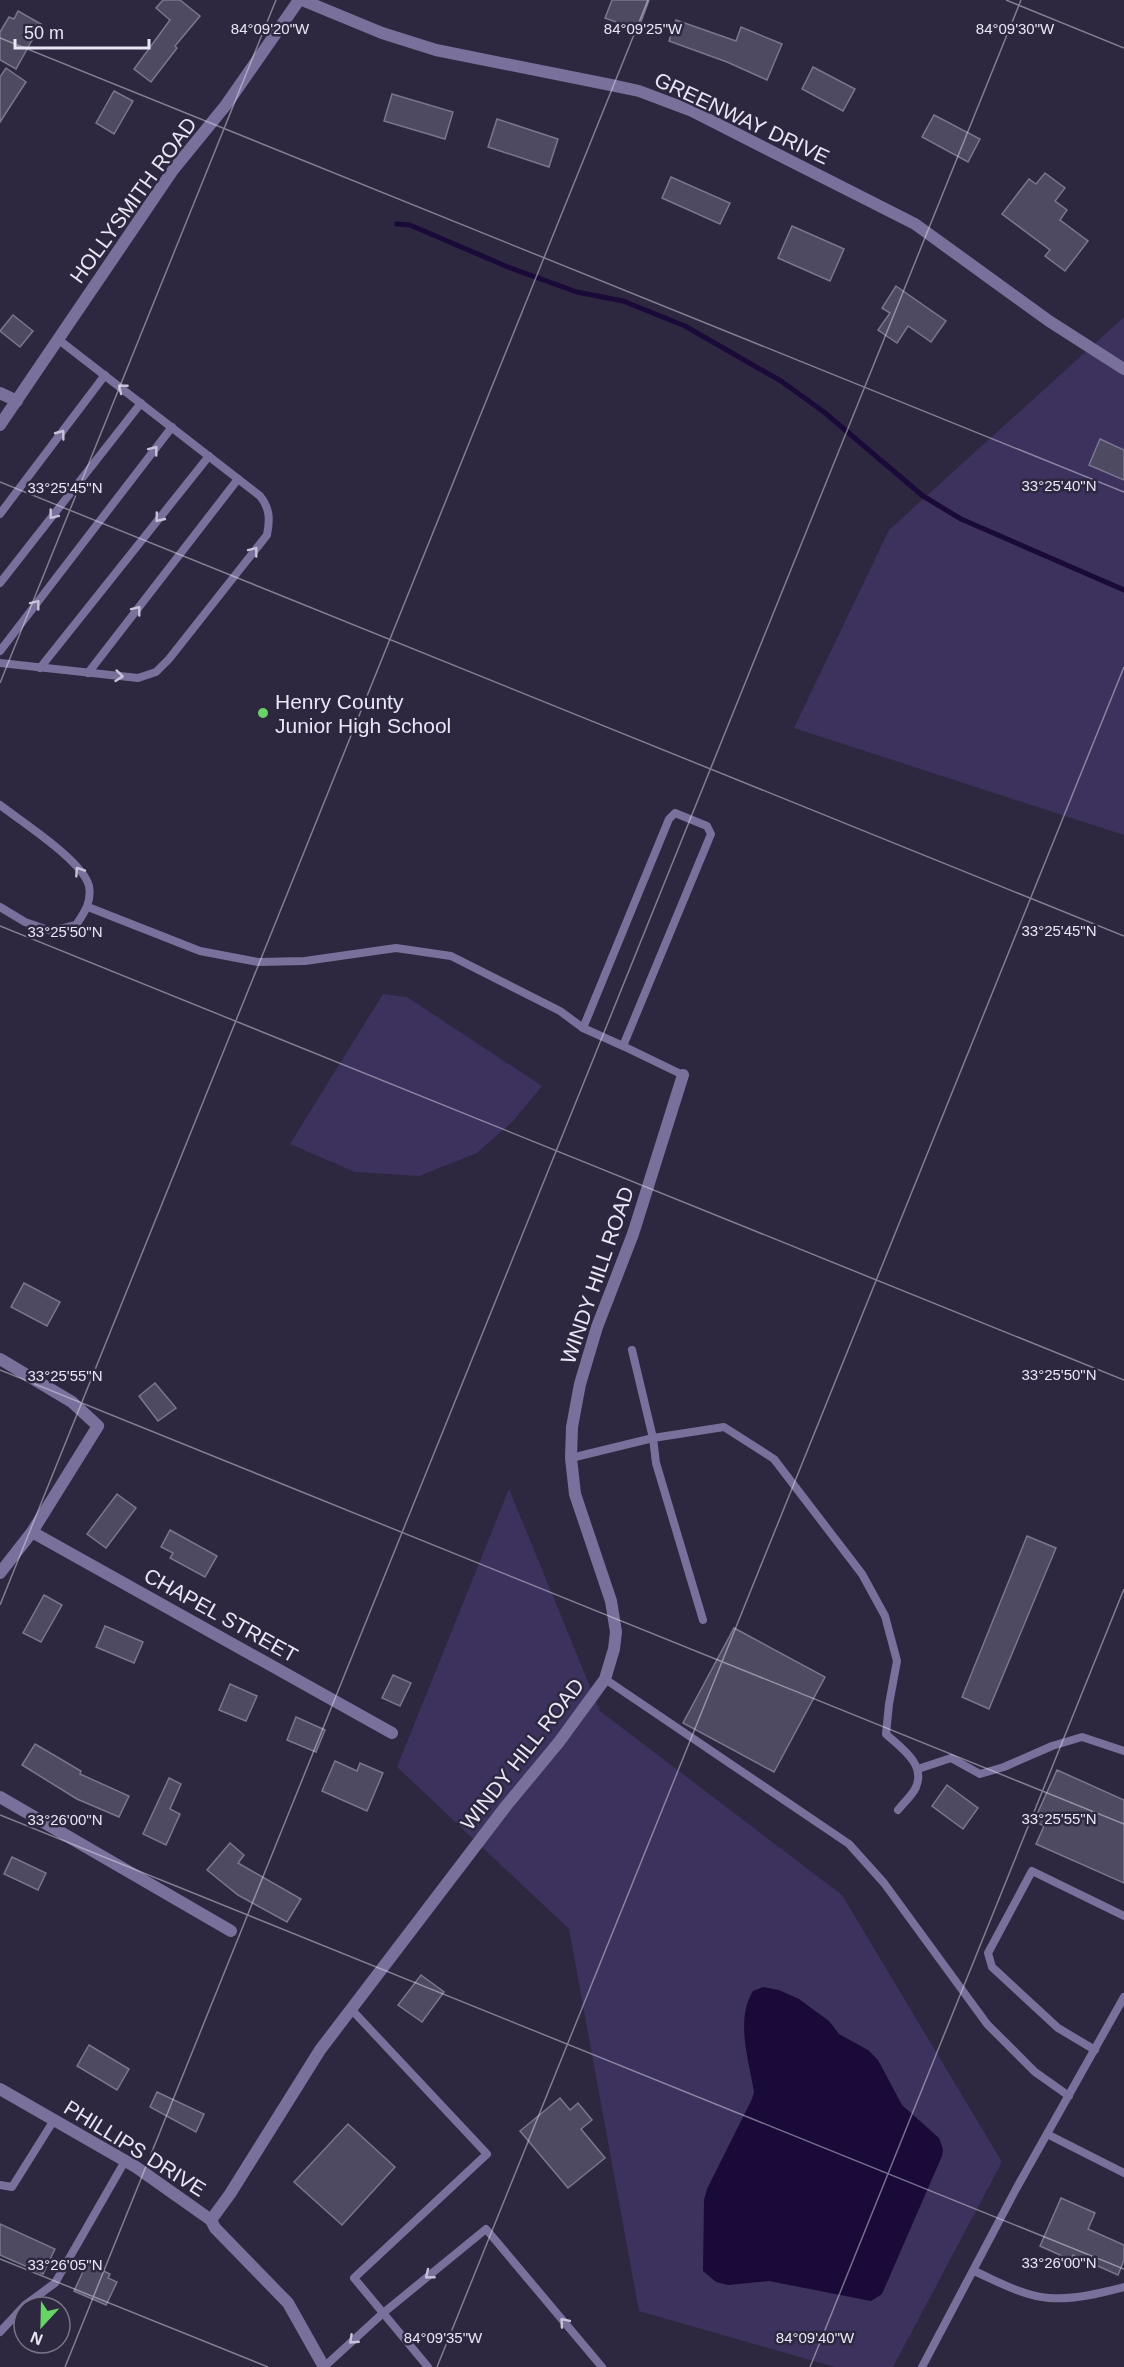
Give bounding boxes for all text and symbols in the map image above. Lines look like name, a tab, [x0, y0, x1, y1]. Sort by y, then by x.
scale bar	[15, 12, 148, 50]
text: 84°09'20"W	[231, 20, 310, 37]
text: 84°09'25"W	[604, 20, 683, 37]
text: 84°09'30"W	[976, 20, 1055, 37]
text: 50 m	[24, 23, 64, 43]
street label: GREENWAY DRIVE	[651, 67, 833, 169]
street label: HOLLYSMITH ROAD	[65, 113, 201, 287]
one-way arrow	[118, 385, 129, 396]
one-way arrow	[53, 429, 64, 440]
one-way arrow	[147, 445, 158, 456]
text: 33°25'40"N	[1021, 477, 1097, 494]
text: 33°25'45"N	[27, 479, 103, 496]
one-way arrow	[49, 508, 60, 519]
one-way arrow	[156, 511, 167, 522]
one-way arrow	[247, 546, 258, 557]
one-way arrow	[28, 600, 39, 611]
one-way arrow	[129, 606, 140, 617]
one-way arrow	[114, 669, 123, 682]
place label: Henry County Junior High School	[275, 690, 451, 737]
marker: Henry County Junior High School	[256, 706, 270, 720]
one-way arrow	[76, 867, 87, 878]
text: 33°25'45"N	[1021, 922, 1097, 939]
text: 33°25'50"N	[27, 923, 103, 940]
street label: WINDY HILL ROAD	[556, 1184, 638, 1366]
text: 33°25'50"N	[1021, 1366, 1097, 1383]
text: 33°25'55"N	[27, 1367, 103, 1384]
street label: CHAPEL STREET	[140, 1563, 302, 1667]
street label: WINDY HILL ROAD	[456, 1674, 588, 1834]
text: 33°25'55"N	[1021, 1810, 1097, 1827]
text: 33°26'00"N	[27, 1811, 103, 1828]
street label: PHILLIPS DRIVE	[60, 2095, 210, 2201]
text: 33°26'00"N	[1021, 2254, 1097, 2271]
text: 33°26'05"N	[27, 2256, 103, 2273]
one-way arrow	[425, 2268, 436, 2279]
north arrow	[12, 2295, 72, 2355]
one-way arrow	[561, 2318, 572, 2329]
text: N	[28, 2328, 45, 2348]
text: 84°09'35"W	[404, 2329, 483, 2346]
text: 84°09'40"W	[776, 2329, 855, 2346]
one-way arrow	[350, 2333, 361, 2344]

